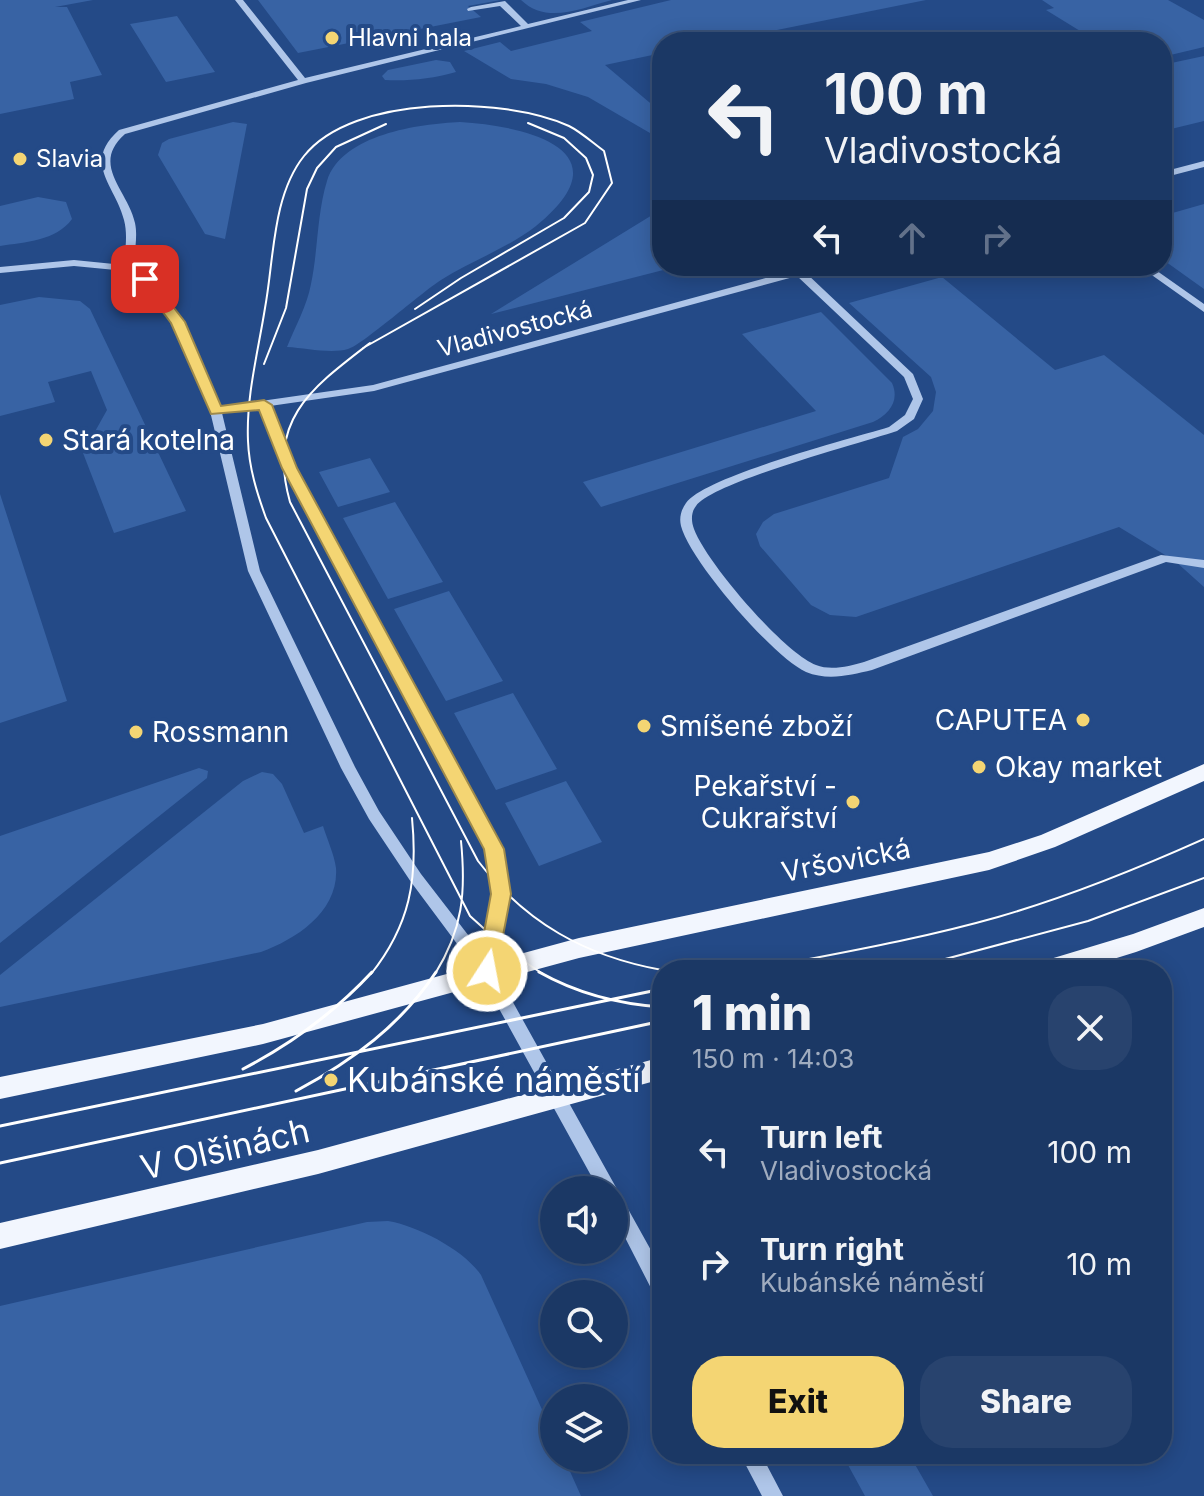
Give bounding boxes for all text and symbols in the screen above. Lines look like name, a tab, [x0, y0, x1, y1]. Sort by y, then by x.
place label: Hlavni hala	[348, 23, 472, 52]
marker: Hlavni hala	[323, 29, 341, 47]
text: 100 m	[824, 60, 988, 128]
icon: left	[692, 64, 796, 168]
text: Vladivostocká	[824, 128, 1062, 172]
place label: Slavia	[36, 144, 103, 173]
marker: Slavia	[11, 150, 29, 168]
icon: left	[806, 216, 850, 260]
icon: ahead	[890, 216, 934, 260]
icon: right	[974, 216, 1018, 260]
pin	[111, 245, 179, 313]
icon: arrive	[123, 257, 167, 301]
street label: Vladivostocká	[434, 294, 595, 363]
place label: Stará kotelna	[62, 423, 235, 457]
marker: Stará kotelna	[37, 431, 55, 449]
place label: CAPUTEA	[935, 703, 1067, 737]
place label: Smíšené zboží	[660, 709, 853, 743]
marker: CAPUTEA	[1074, 711, 1092, 729]
place label: Rossmann	[152, 715, 289, 749]
marker: Smíšené zboží	[635, 717, 653, 735]
marker: Rossmann	[127, 723, 145, 741]
place label: Okay market	[995, 750, 1162, 784]
marker: Okay market	[970, 758, 988, 776]
place label: Pekařství - Cukrařství	[694, 769, 837, 835]
marker: Pekařství - Cukrařství	[844, 793, 862, 811]
street label: Vršovická	[779, 831, 913, 889]
position arrow	[445, 929, 529, 1013]
text: 1 min	[692, 983, 812, 1042]
button: close	[1048, 986, 1132, 1070]
text: 150 m · 14:03	[692, 1043, 854, 1074]
place label: Kubánské náměstí	[347, 1059, 641, 1100]
marker: Kubánské náměstí	[322, 1071, 340, 1089]
street label: V Olšinách	[136, 1109, 313, 1188]
text: Turn left	[760, 1119, 882, 1155]
icon: left	[692, 1130, 736, 1174]
text: 100 m	[1047, 1134, 1132, 1170]
text: Vladivostocká	[760, 1155, 932, 1186]
map controls	[540, 1176, 628, 1472]
button: sound	[540, 1176, 628, 1264]
text: Turn right	[760, 1231, 904, 1267]
icon: right	[692, 1242, 736, 1286]
text: 10 m	[1066, 1246, 1132, 1282]
text: Kubánské náměstí	[760, 1267, 984, 1298]
button: search	[540, 1280, 628, 1368]
button: Exit	[692, 1356, 904, 1448]
button: Share	[920, 1356, 1132, 1448]
button: layers	[540, 1384, 628, 1472]

